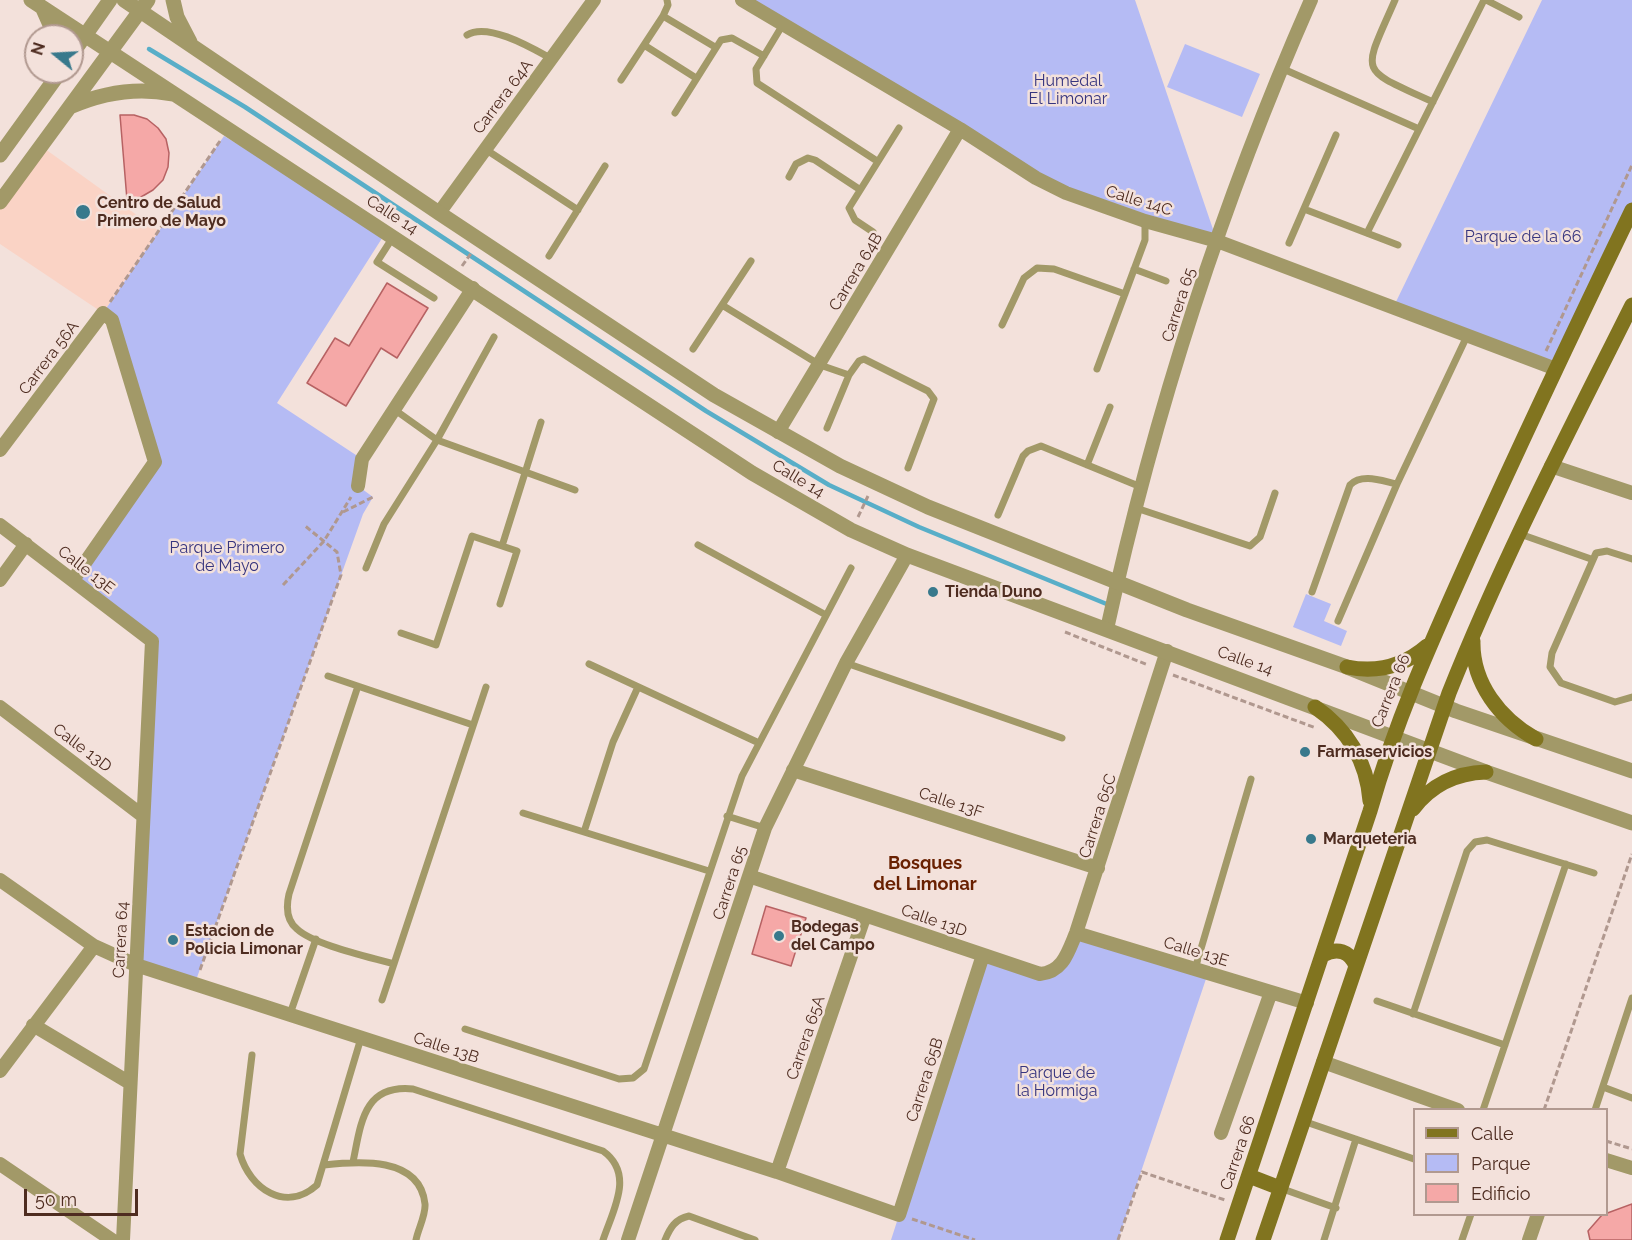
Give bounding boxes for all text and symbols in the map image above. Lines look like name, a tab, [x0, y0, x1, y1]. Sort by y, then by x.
north arrow	[24, 24, 84, 84]
text: N	[27, 40, 49, 58]
street label: Carrera 64A	[469, 56, 537, 138]
park label: Humedal El Limonar	[1029, 71, 1107, 109]
street label: Calle 14C	[1103, 182, 1175, 220]
street label: Calle 14	[363, 191, 421, 239]
place label: Centro de Salud Primero de Mayo	[97, 193, 226, 231]
marker: Centro de Salud Primero de Mayo	[74, 203, 92, 221]
park label: Parque de la 66	[1465, 227, 1581, 247]
street label: Carrera 64B	[825, 230, 887, 314]
street label: Carrera 65	[1158, 266, 1200, 344]
street label: Carrera 56A	[15, 317, 83, 399]
street label: Calle 14	[768, 456, 828, 502]
park label: Parque Primero de Mayo	[170, 538, 284, 576]
street label: Calle 13E	[54, 542, 118, 598]
place label: Tienda Duno	[945, 582, 1042, 602]
marker: Tienda Duno	[926, 585, 940, 599]
street label: Calle 14	[1215, 642, 1275, 680]
street label: Carrera 66	[1368, 651, 1414, 731]
street label: Calle 13D	[49, 720, 115, 776]
place label: Farmaservicios	[1317, 742, 1432, 762]
marker: Farmaservicios	[1298, 745, 1312, 759]
street label: Carrera 65C	[1075, 771, 1121, 861]
street label: Calle 13F	[916, 784, 986, 822]
place label: Marqueteria	[1323, 829, 1417, 849]
marker: Marqueteria	[1304, 832, 1318, 846]
street label: Carrera 65	[709, 844, 751, 922]
district label: Bosques del Limonar	[873, 853, 977, 896]
street label: Carrera 64	[109, 901, 133, 979]
street label: Calle 13D	[898, 901, 970, 941]
place label: Bodegas del Campo	[791, 917, 875, 955]
place label: Estacion de Policia Limonar	[185, 921, 303, 959]
marker: Bodegas del Campo	[772, 929, 786, 943]
marker: Estacion de Policia Limonar	[166, 933, 180, 947]
street label: Calle 13E	[1161, 933, 1231, 971]
street label: Carrera 65A	[783, 993, 829, 1083]
street label: Calle 13B	[411, 1028, 481, 1068]
street label: Carrera 65B	[902, 1035, 948, 1125]
park label: Parque de la Hormiga	[1017, 1063, 1097, 1101]
legend	[1413, 1108, 1608, 1216]
street label: Carrera 66	[1216, 1113, 1260, 1193]
text: Calle	[1471, 1123, 1514, 1144]
text: Parque	[1471, 1153, 1530, 1174]
scale bar	[27, 1177, 141, 1215]
text: Edificio	[1471, 1183, 1530, 1204]
text: 50 m	[35, 1189, 77, 1210]

